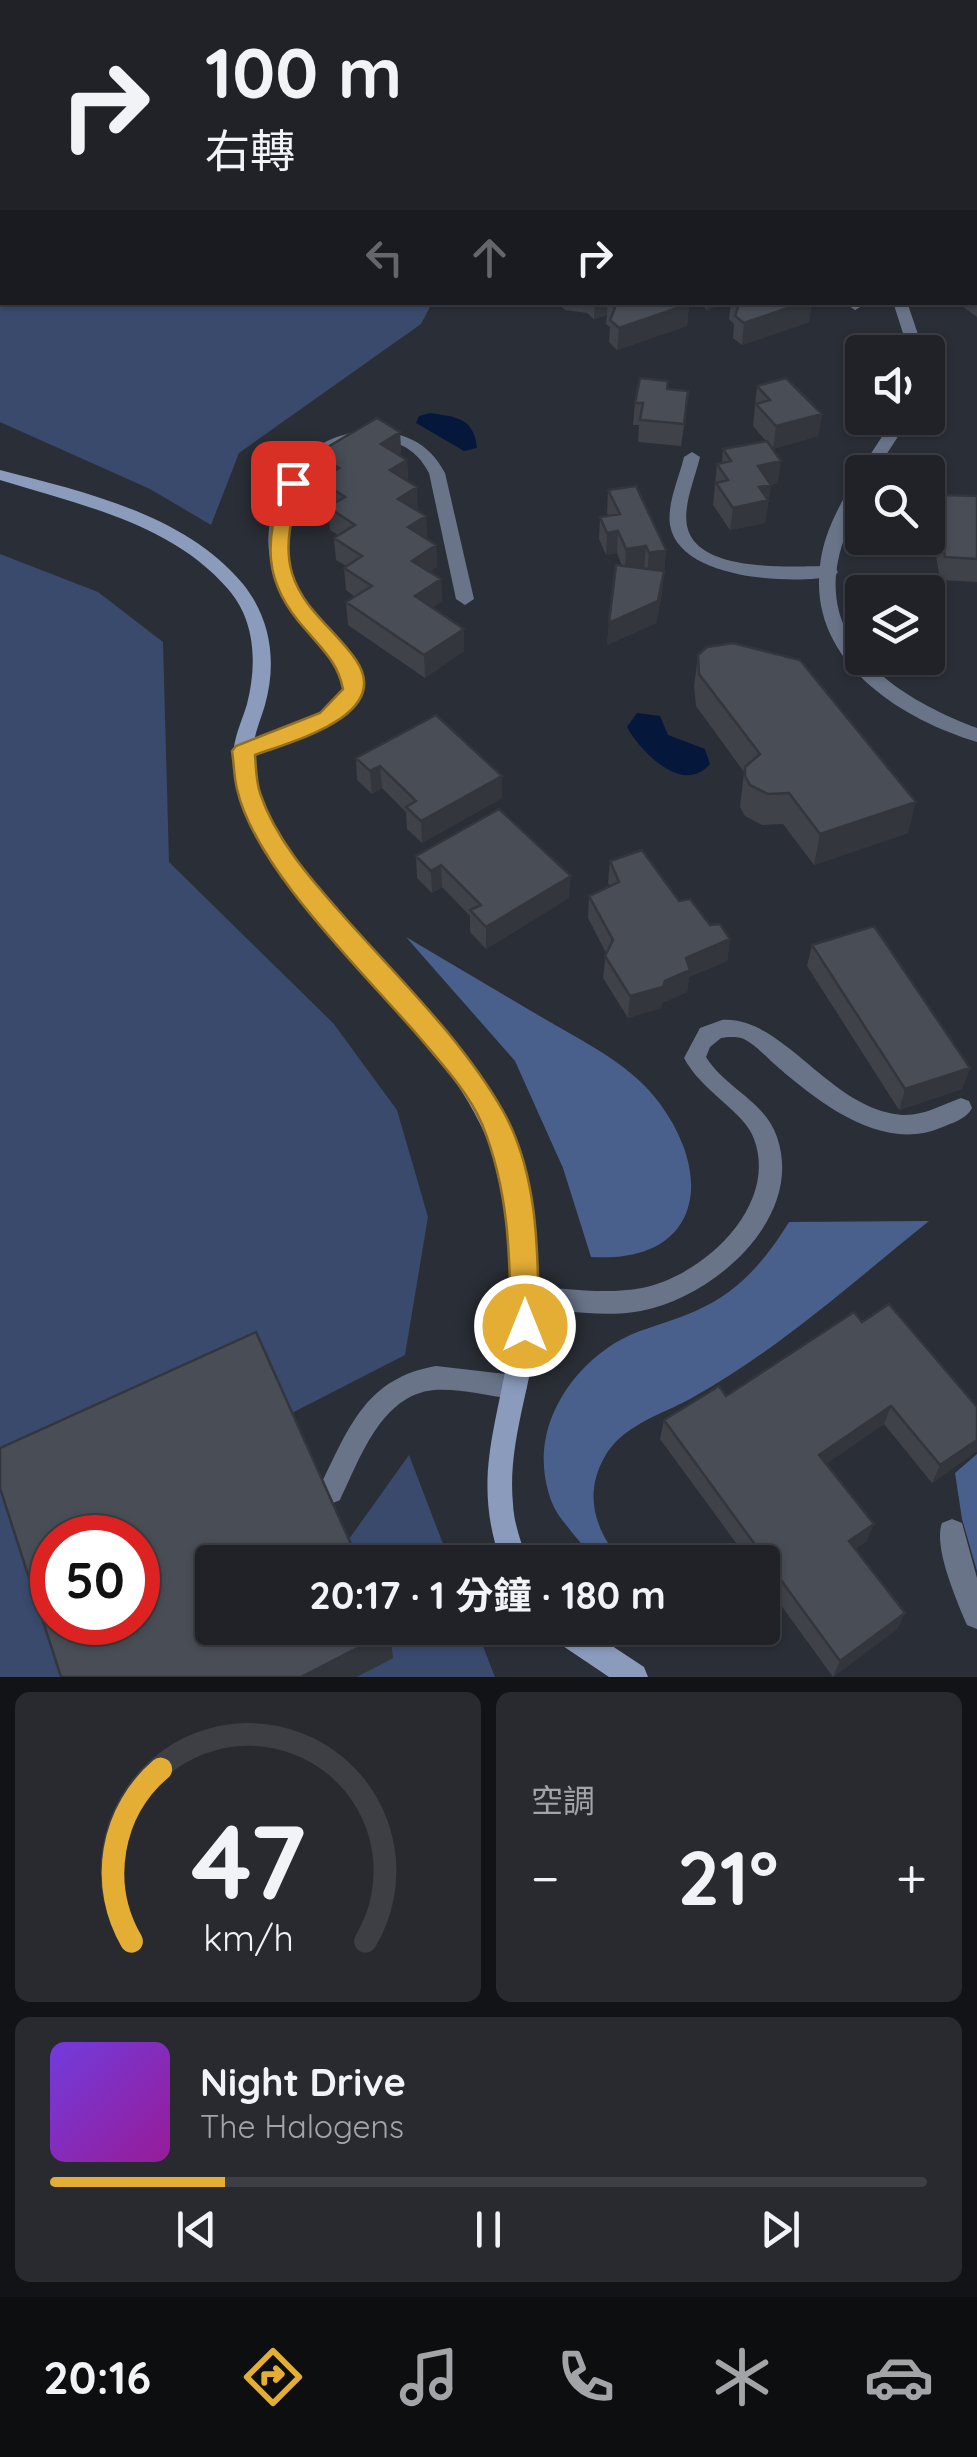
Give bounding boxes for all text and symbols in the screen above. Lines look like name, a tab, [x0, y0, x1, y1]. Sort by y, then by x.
text: 100 m	[205, 28, 402, 116]
icon: right	[40, 40, 170, 170]
text: 右轉	[205, 122, 295, 178]
icon: left	[357, 230, 412, 285]
icon: ahead	[462, 230, 517, 285]
icon: right	[567, 230, 622, 285]
map controls	[845, 335, 945, 675]
button: sound	[845, 335, 945, 435]
pin	[251, 441, 336, 526]
button: search	[845, 455, 945, 555]
icon: arrive	[266, 456, 321, 511]
button: layers	[845, 575, 945, 675]
position arrow	[473, 1274, 577, 1378]
speed limit sign: 50	[30, 1515, 160, 1645]
text: 20:17 · 1 分鐘 · 180 m	[309, 1571, 666, 1619]
text: 空調	[531, 1780, 595, 1820]
text: 47	[190, 1795, 306, 1925]
text: 21°	[677, 1830, 778, 1924]
text: −	[531, 1843, 560, 1912]
text: +	[896, 1843, 927, 1912]
text: km/h	[203, 1915, 293, 1960]
text: Night Drive	[200, 2058, 406, 2106]
text: The Halogens	[200, 2106, 404, 2146]
icon: previous	[169, 2202, 224, 2257]
icon: pause	[461, 2202, 516, 2257]
icon: next	[753, 2202, 808, 2257]
icon: directions	[238, 2342, 308, 2412]
icon: music	[394, 2342, 464, 2412]
icon: phone	[551, 2342, 621, 2412]
icon: climate	[707, 2342, 777, 2412]
icon: car	[864, 2342, 934, 2412]
text: 20:16	[43, 2349, 151, 2405]

